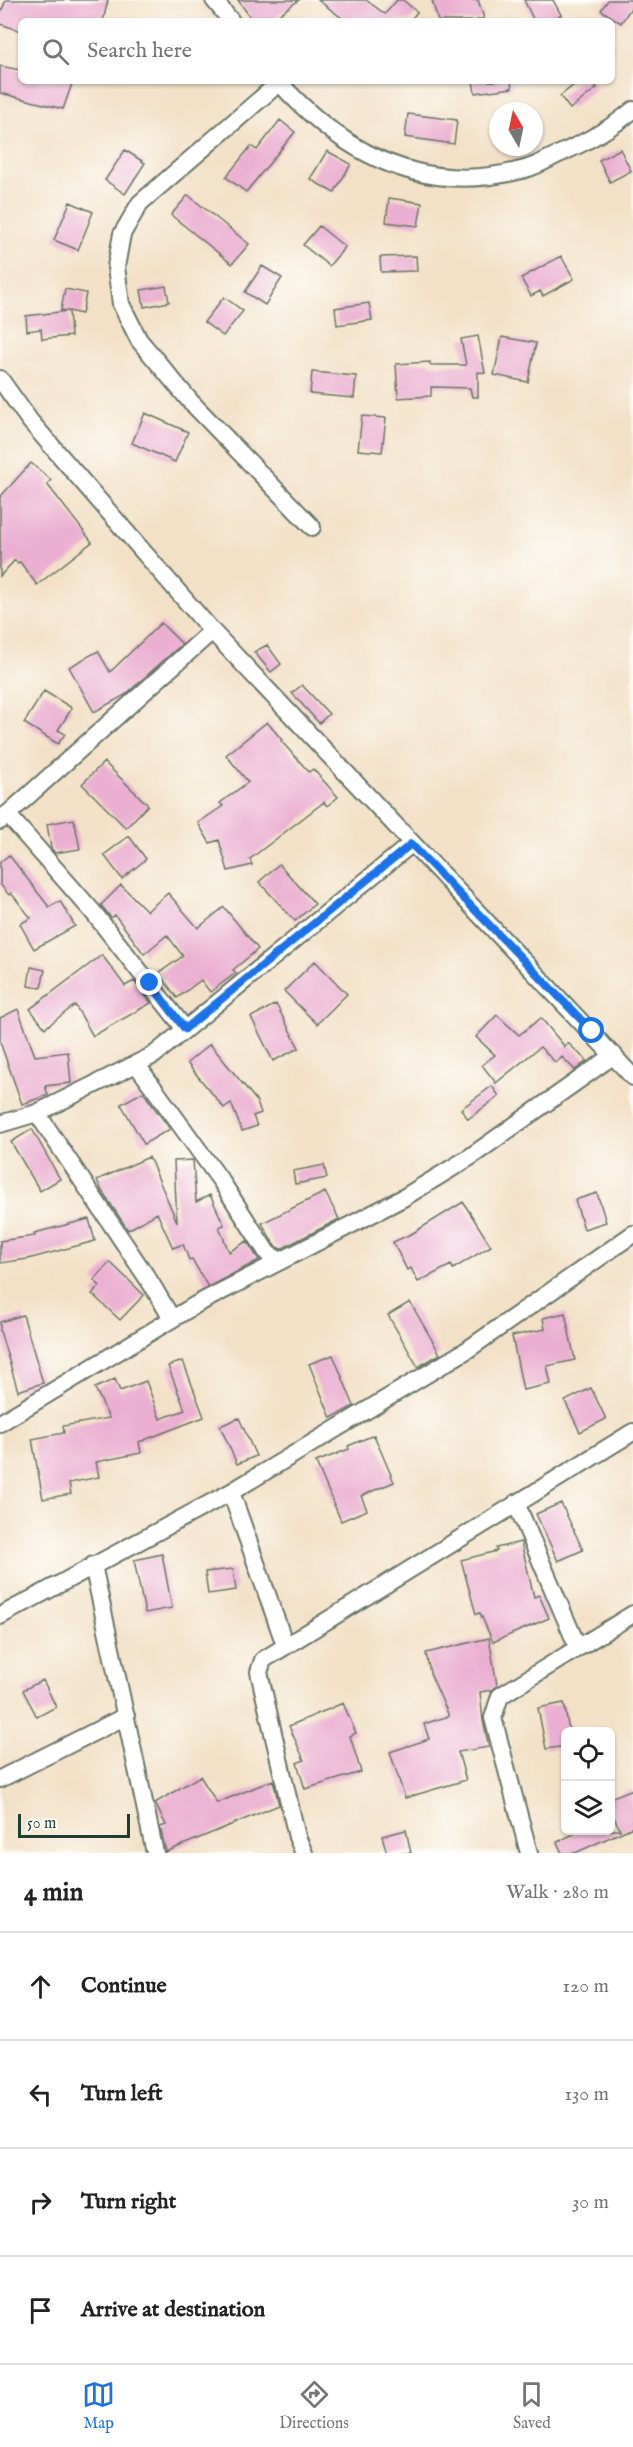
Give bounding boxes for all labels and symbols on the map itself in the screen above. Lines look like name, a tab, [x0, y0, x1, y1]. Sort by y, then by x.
north arrow	[489, 102, 543, 156]
route end	[136, 969, 162, 995]
route start	[578, 1017, 604, 1043]
scale bar	[18, 1811, 130, 1838]

